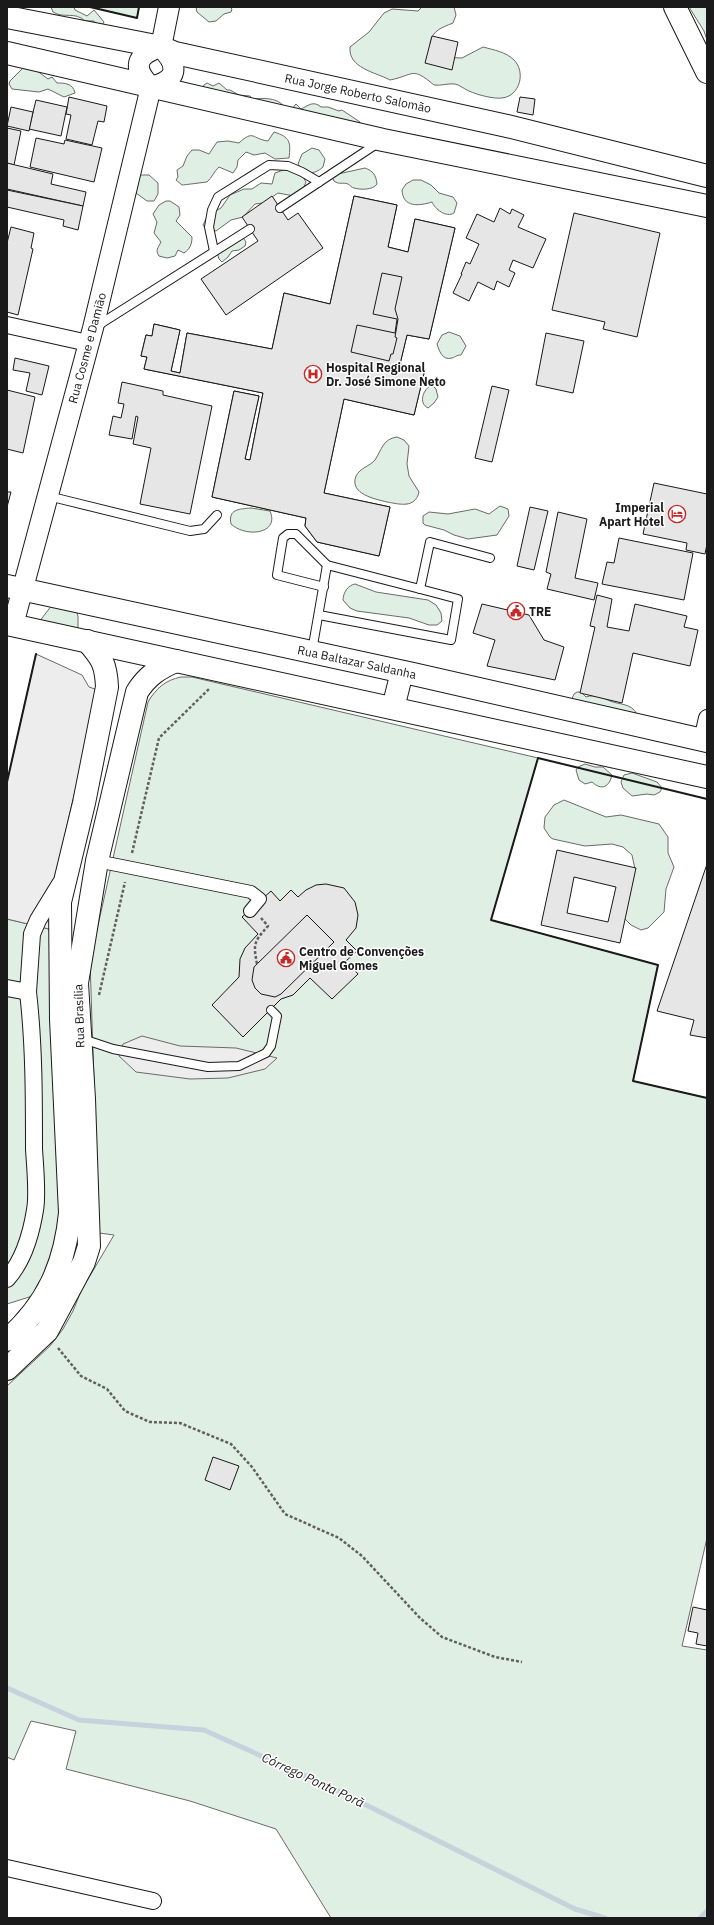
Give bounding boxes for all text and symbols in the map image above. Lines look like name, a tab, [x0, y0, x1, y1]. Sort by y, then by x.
street label: Rua Jorge Roberto Salomão	[283, 70, 433, 116]
street label: Rua Cosme e Damião	[65, 291, 109, 405]
place label: Hospital Regional Dr. José Simone Neto	[326, 360, 446, 389]
hospital icon: Hospital Regional Dr. José Simone Neto	[303, 364, 323, 384]
place label: Imperial Apart Hotel	[599, 500, 664, 529]
hotel icon: Imperial Apart Hotel	[667, 504, 687, 524]
public building icon: TRE	[506, 601, 526, 621]
place label: TRE	[529, 604, 551, 619]
street label: Rua Baltazar Saldanha	[296, 642, 418, 682]
place label: Centro de Convenções Miguel Gomes	[299, 944, 424, 973]
public building icon: Centro de Convenções Miguel Gomes	[276, 948, 296, 968]
street label: Rua Brasília	[70, 983, 88, 1048]
water label: Córrego Ponta Porã	[259, 1749, 367, 1811]

